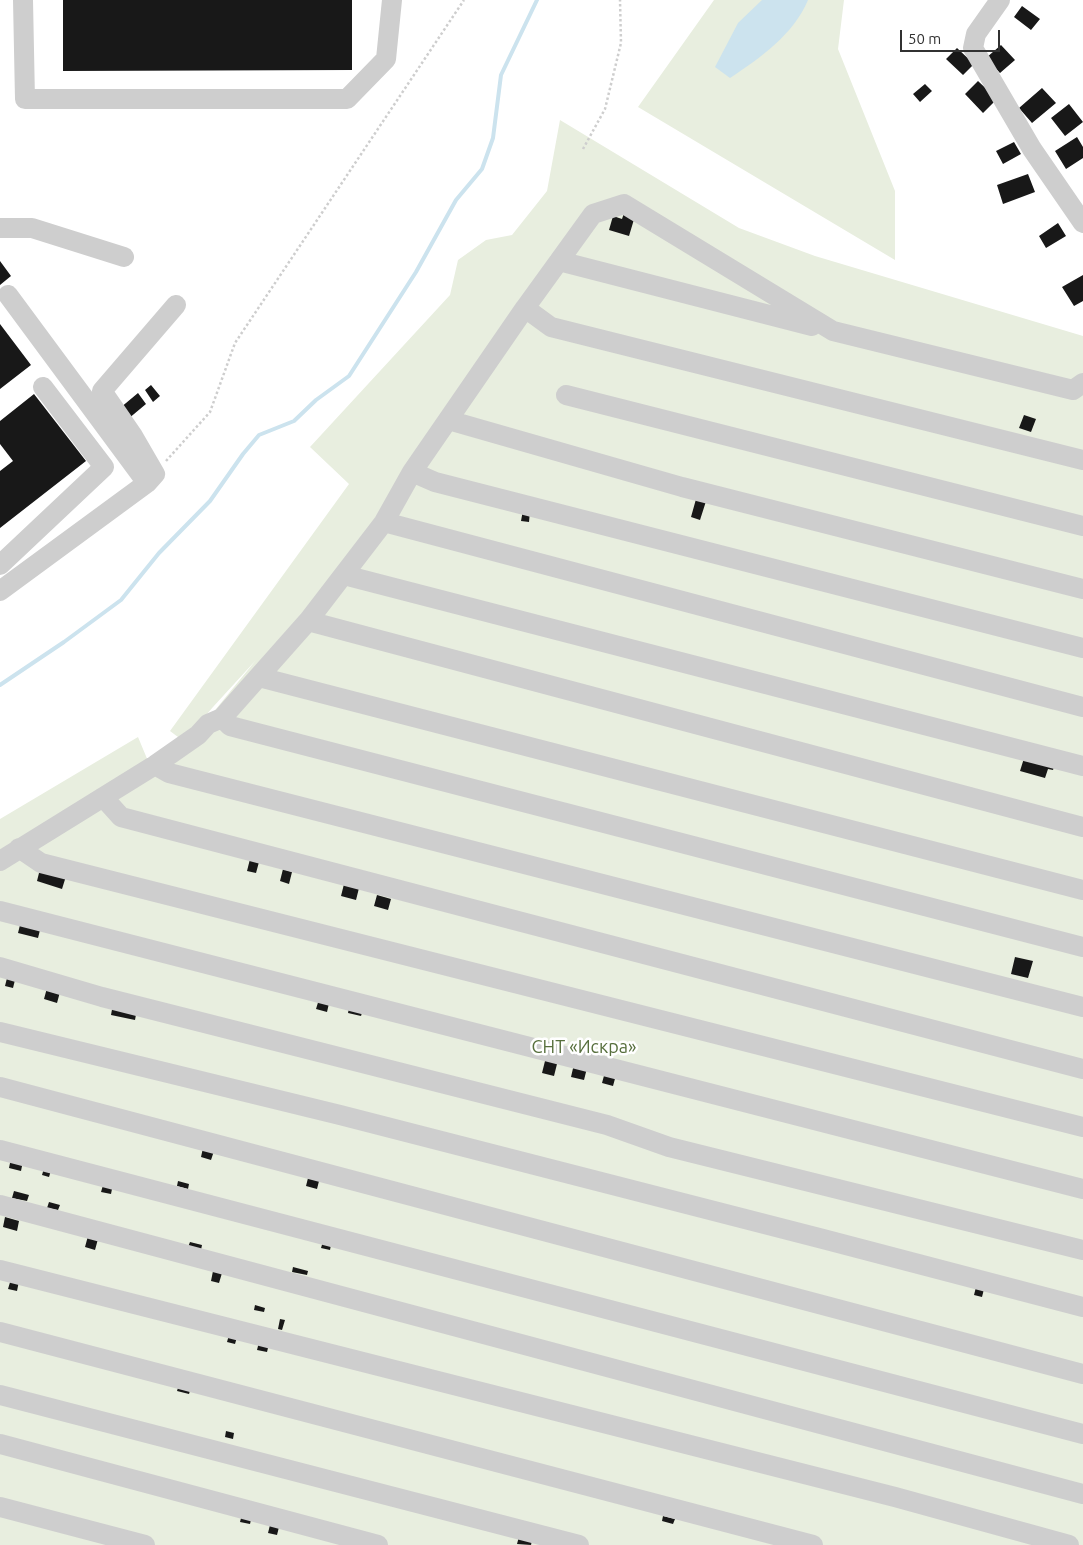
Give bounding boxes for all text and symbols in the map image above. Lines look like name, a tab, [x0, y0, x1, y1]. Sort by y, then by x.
scale bar	[903, 20, 1003, 52]
text: 50 m	[908, 30, 941, 47]
park label: СНТ «Искра»	[532, 1036, 636, 1058]

